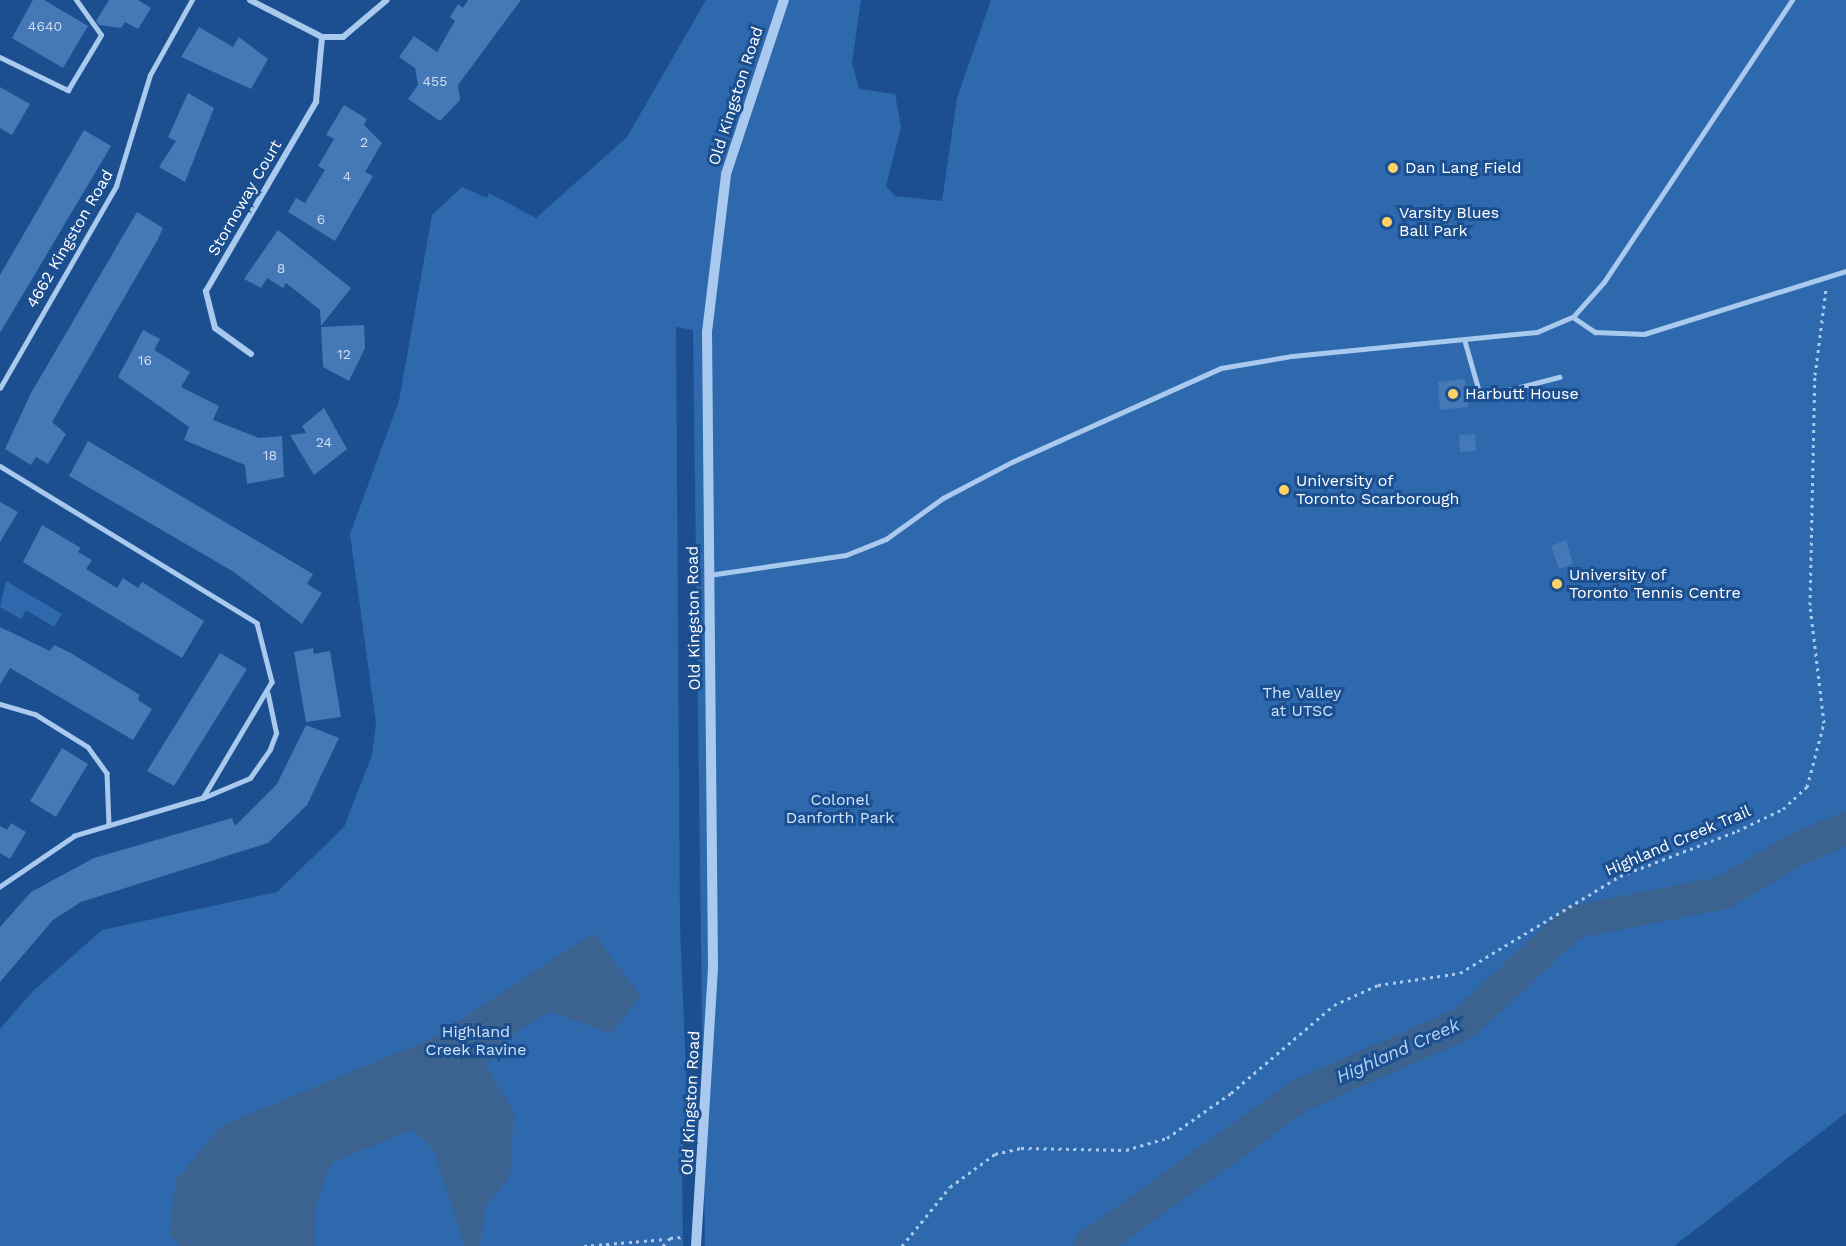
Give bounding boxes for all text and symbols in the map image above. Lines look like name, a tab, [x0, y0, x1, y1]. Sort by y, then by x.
house number: 4640	[28, 18, 62, 34]
street label: Old Kingston Road	[705, 24, 767, 168]
house number: 455	[423, 73, 447, 89]
house number: 2	[360, 134, 368, 150]
street label: Stornoway Court	[204, 136, 286, 260]
place label: Dan Lang Field	[1405, 158, 1522, 178]
marker: Dan Lang Field	[1386, 161, 1400, 175]
street label: 4662 Kingston Road	[23, 167, 117, 311]
house number: 4	[343, 168, 351, 184]
place label: Varsity Blues Ball Park	[1399, 203, 1500, 241]
house number: 6	[317, 211, 325, 227]
marker: Varsity Blues Ball Park	[1380, 215, 1394, 229]
house number: 8	[277, 260, 285, 276]
house number: 12	[337, 346, 351, 362]
house number: 16	[138, 352, 152, 368]
place label: Harbutt House	[1465, 384, 1579, 404]
marker: Harbutt House	[1446, 387, 1460, 401]
house number: 24	[316, 434, 332, 450]
house number: 18	[263, 447, 277, 463]
place label: University of Toronto Scarborough	[1296, 471, 1460, 509]
marker: University of Toronto Scarborough	[1277, 483, 1291, 497]
street label: Old Kingston Road	[683, 546, 705, 690]
place label: University of Toronto Tennis Centre	[1569, 565, 1741, 603]
marker: University of Toronto Tennis Centre	[1550, 577, 1564, 591]
park label: The Valley at UTSC	[1262, 683, 1342, 721]
park label: Colonel Danforth Park	[786, 790, 894, 828]
street label: Highland Creek Trail	[1602, 801, 1754, 881]
water label: Highland Creek	[1333, 1014, 1463, 1088]
park label: Highland Creek Ravine	[425, 1022, 527, 1060]
street label: Old Kingston Road	[678, 1030, 704, 1176]

